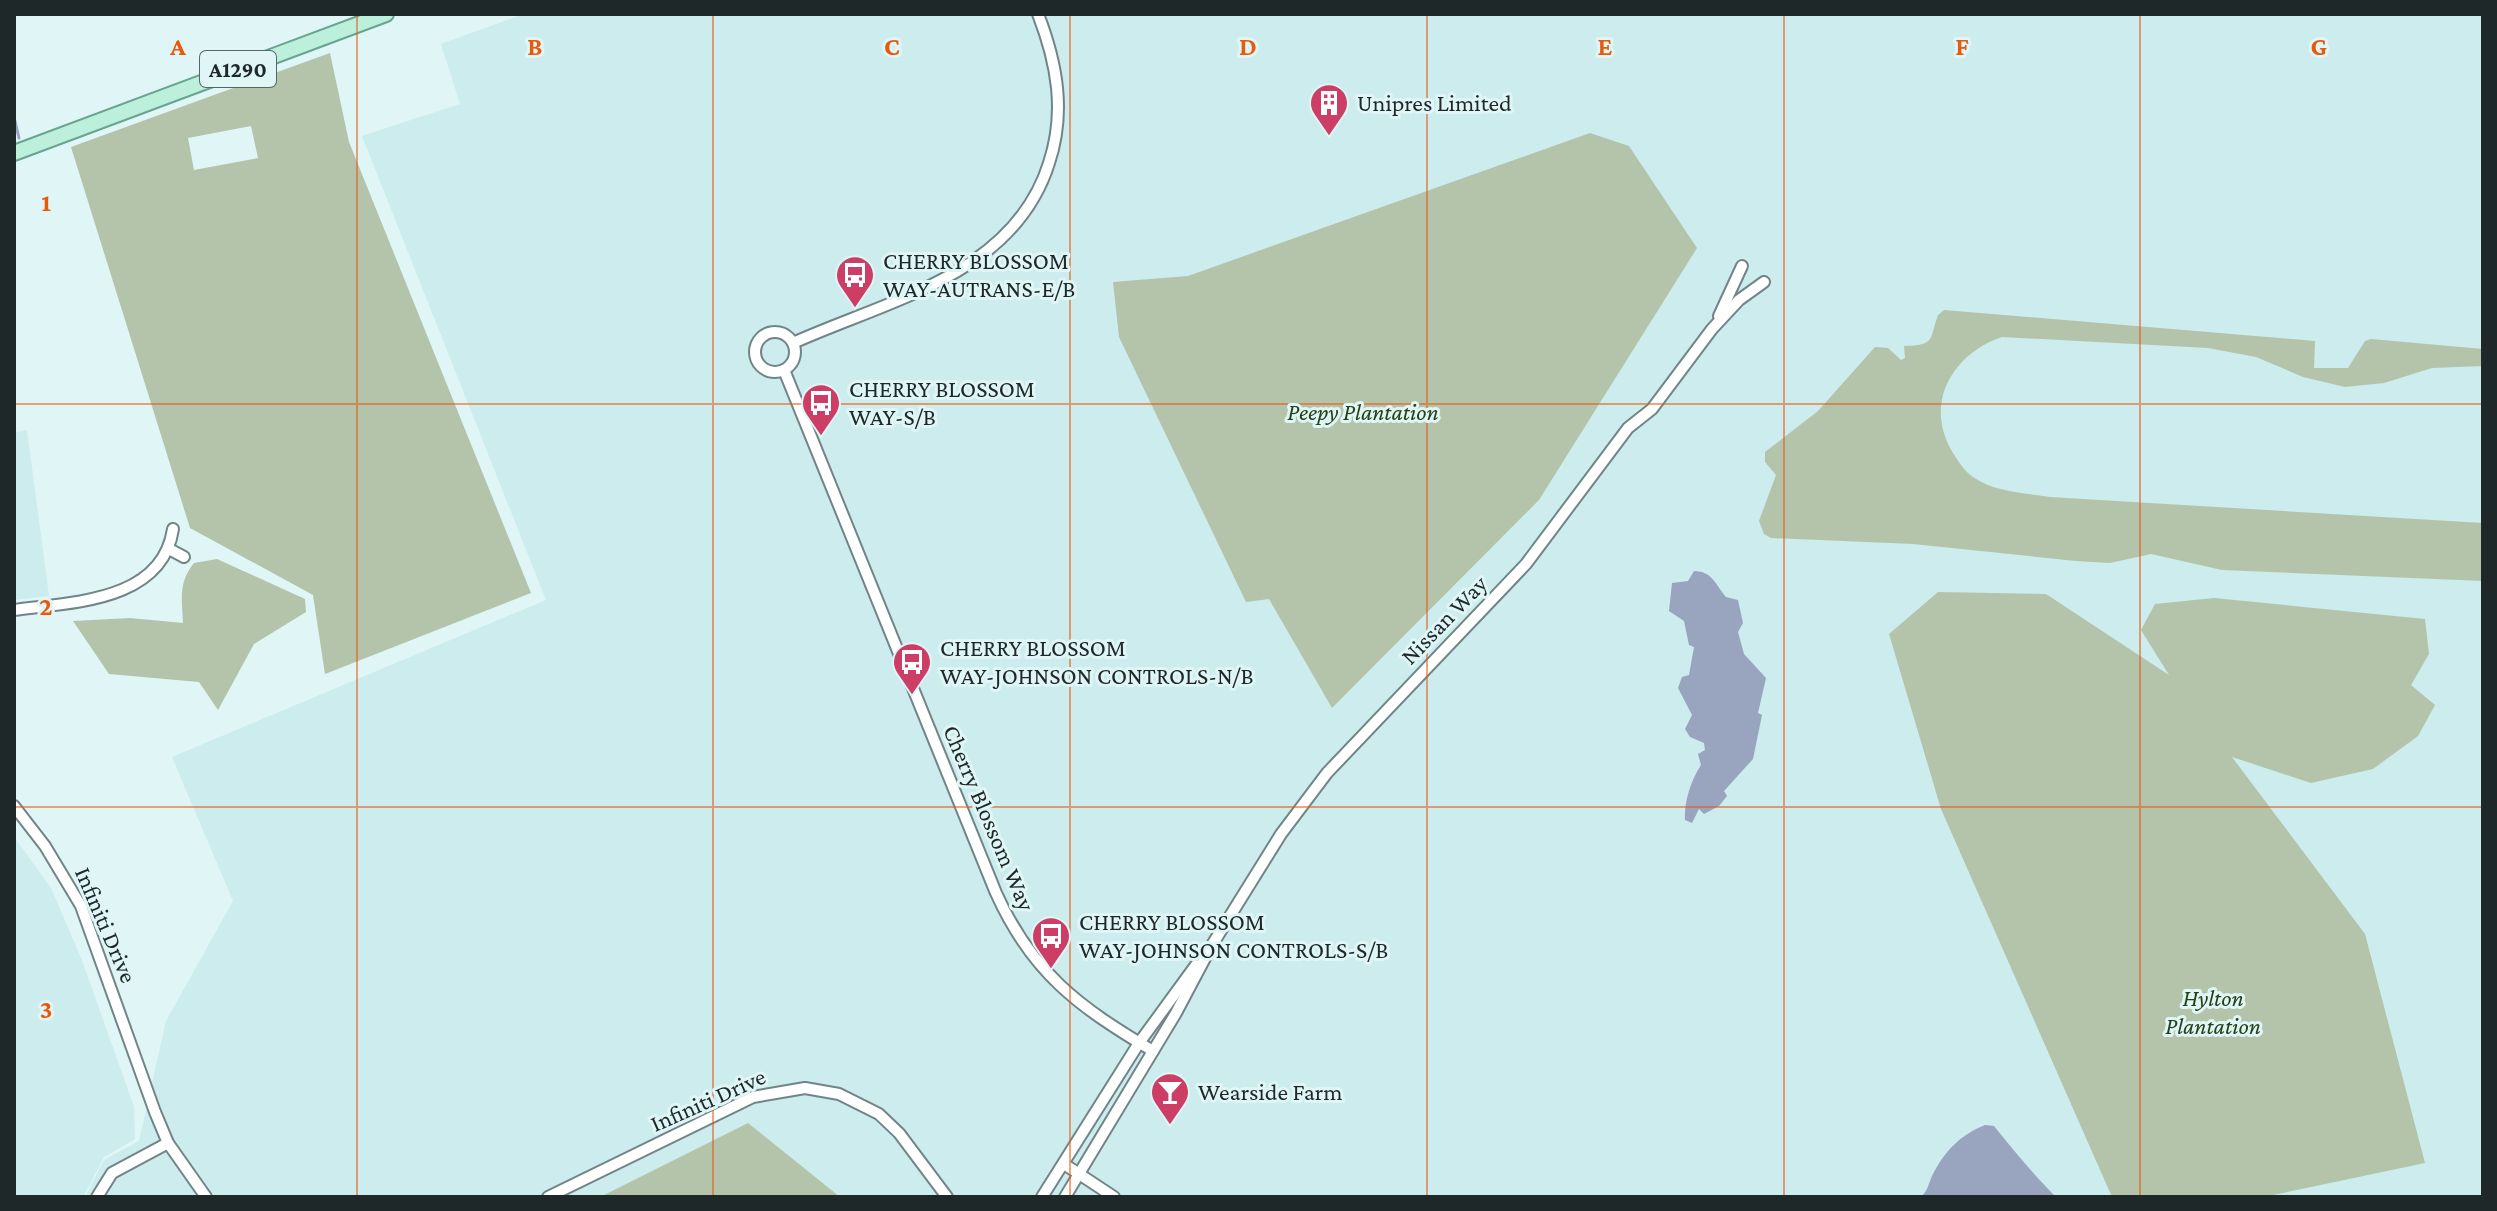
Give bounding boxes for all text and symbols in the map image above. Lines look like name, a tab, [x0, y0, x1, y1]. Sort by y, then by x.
text: A	[169, 32, 186, 61]
text: B	[527, 32, 543, 61]
text: C	[884, 32, 900, 61]
text: D	[1239, 32, 1257, 61]
text: E	[1598, 32, 1613, 61]
text: F	[1955, 32, 1969, 61]
text: G	[2311, 32, 2327, 61]
road number: A1290	[200, 51, 276, 87]
building icon: Unipres Limited	[1308, 82, 1350, 137]
place label: Unipres Limited	[1357, 89, 1512, 116]
text: 1	[41, 188, 51, 217]
place label: CHERRY BLOSSOM WAY-AUTRANS-E/B	[883, 247, 1075, 302]
bus stop icon: CHERRY BLOSSOM WAY-AUTRANS-E/B	[834, 254, 876, 309]
place label: CHERRY BLOSSOM WAY-S/B	[849, 375, 1035, 430]
bus stop icon: CHERRY BLOSSOM WAY-S/B	[800, 382, 842, 437]
park label: Peepy Plantation	[1287, 398, 1439, 425]
street label: Nissan Way	[1395, 569, 1493, 669]
text: 2	[39, 592, 53, 621]
place label: CHERRY BLOSSOM WAY-JOHNSON CONTROLS-N/B	[940, 634, 1254, 689]
bus stop icon: CHERRY BLOSSOM WAY-JOHNSON CONTROLS-N/B	[891, 641, 933, 696]
street label: Cherry Blossom Way	[938, 721, 1041, 916]
street label: Infiniti Drive	[70, 863, 143, 987]
place label: CHERRY BLOSSOM WAY-JOHNSON CONTROLS-S/B	[1079, 908, 1388, 963]
bus stop icon: CHERRY BLOSSOM WAY-JOHNSON CONTROLS-S/B	[1030, 915, 1072, 970]
park label: Hylton Plantation	[2165, 984, 2261, 1039]
text: 3	[40, 995, 52, 1024]
street label: Infiniti Drive	[646, 1062, 770, 1137]
bar icon: Wearside Farm	[1149, 1071, 1191, 1126]
place label: Wearside Farm	[1198, 1078, 1343, 1105]

